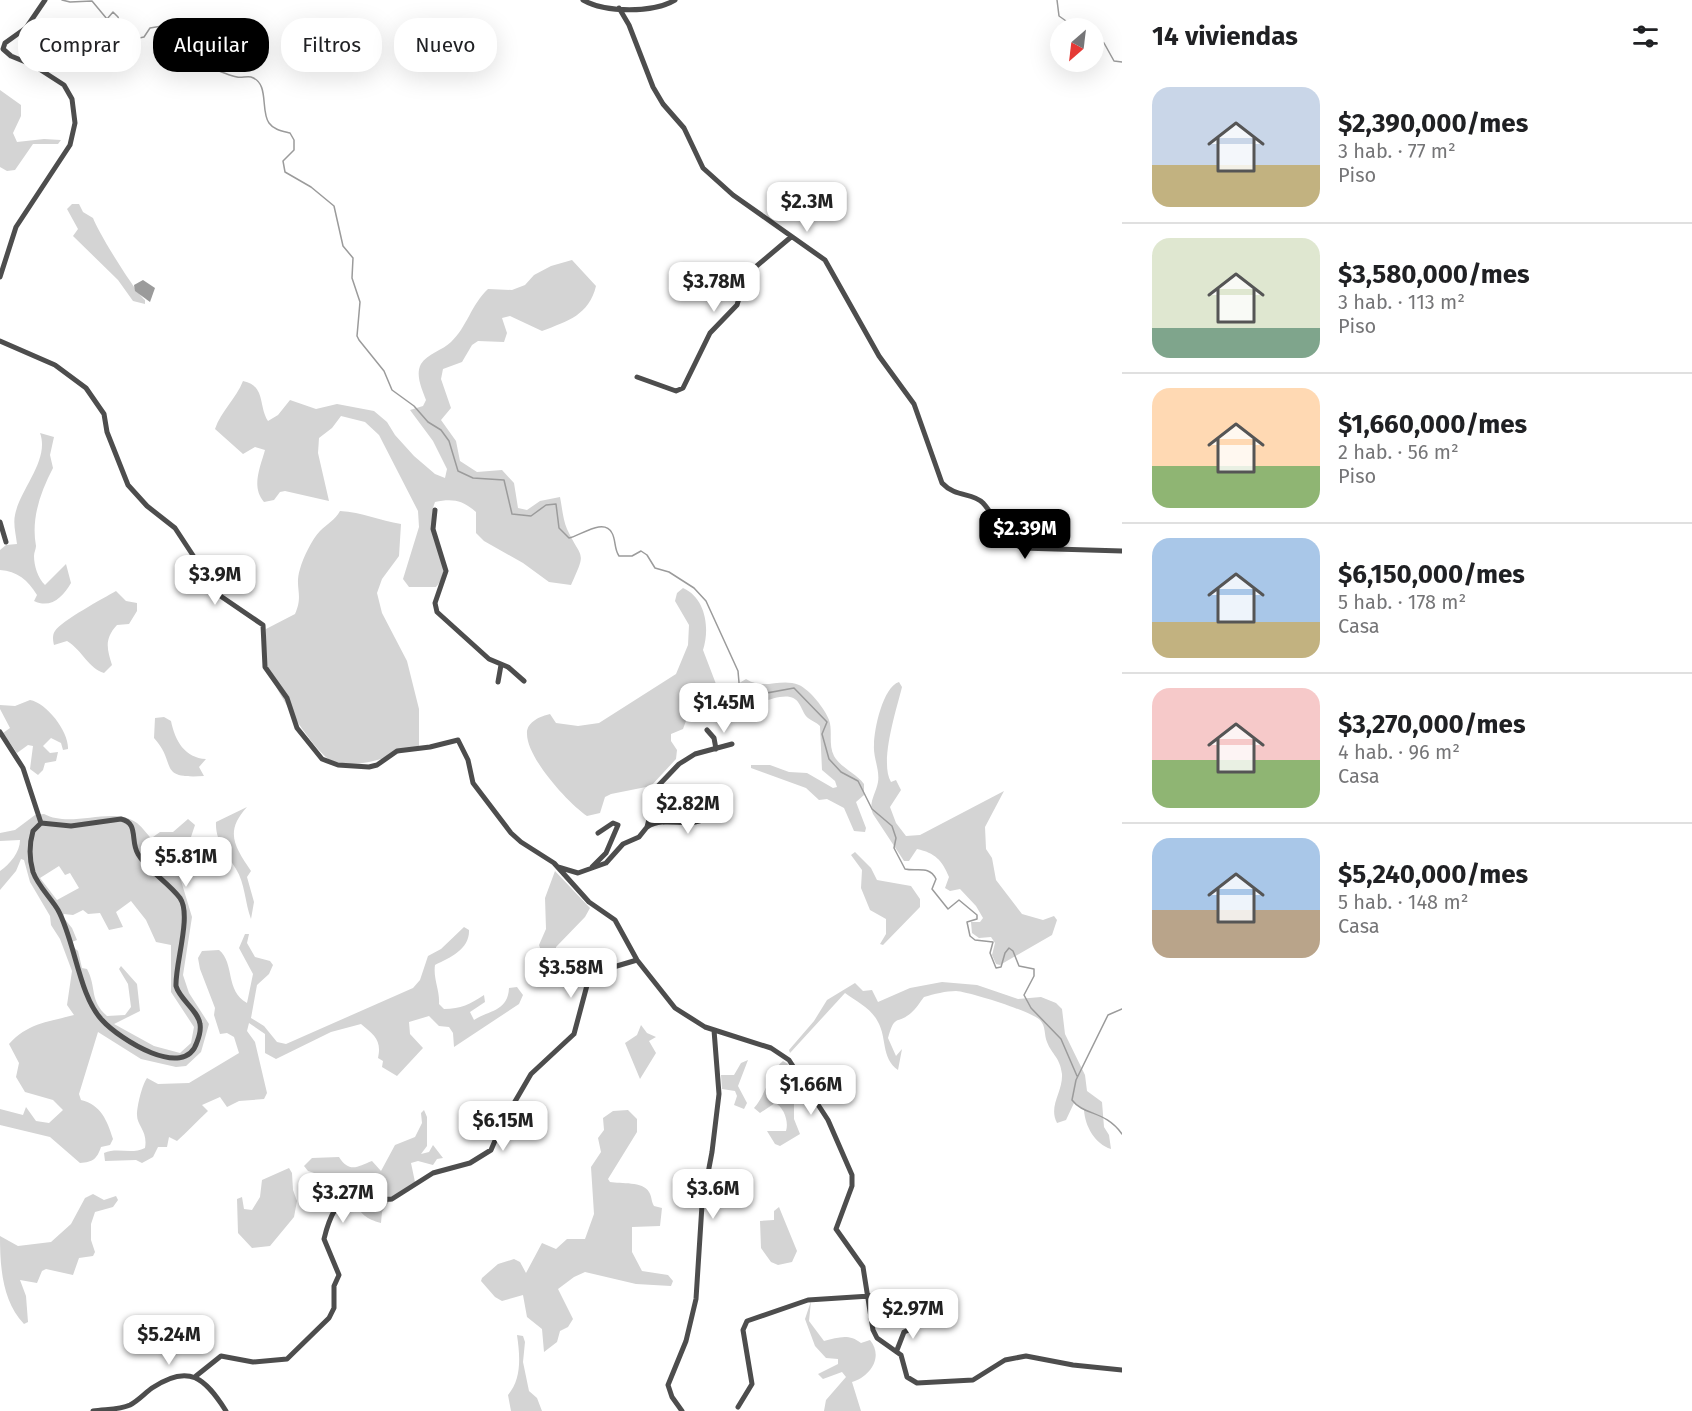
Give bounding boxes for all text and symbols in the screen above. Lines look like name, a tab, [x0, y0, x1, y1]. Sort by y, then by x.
chip: Comprar	[18, 18, 141, 72]
chip: Alquilar	[153, 18, 269, 72]
chip: Filtros	[281, 18, 382, 72]
chip: Nuevo	[394, 18, 497, 72]
north arrow	[1050, 18, 1104, 72]
map controls	[1050, 18, 1104, 72]
icon: filters	[1629, 20, 1662, 53]
text: 14 viviendas	[1152, 21, 1298, 52]
text: $2,390,000/mes	[1338, 108, 1528, 139]
icon: home	[1200, 111, 1272, 183]
text: 3 hab. · 77 m²	[1338, 139, 1456, 163]
text: Piso	[1338, 163, 1376, 187]
pin: $2.3M	[765, 182, 849, 233]
text: $2.3M	[781, 189, 833, 213]
text: $3,580,000/mes	[1338, 259, 1530, 290]
pin: $3.78M	[665, 262, 763, 313]
icon: home	[1200, 262, 1272, 334]
text: $3.78M	[683, 269, 745, 293]
text: 3 hab. · 113 m²	[1338, 290, 1465, 314]
text: Piso	[1338, 314, 1376, 338]
text: $1,660,000/mes	[1338, 409, 1527, 440]
icon: home	[1200, 412, 1272, 484]
text: 2 hab. · 56 m²	[1338, 440, 1459, 464]
text: Piso	[1338, 464, 1376, 488]
pin: $2.39M	[976, 509, 1074, 560]
text: $2.39M	[993, 516, 1057, 540]
pin: $3.9M	[173, 555, 257, 606]
text: $6,150,000/mes	[1338, 559, 1525, 590]
text: $3.9M	[189, 562, 241, 586]
icon: home	[1200, 562, 1272, 634]
text: 5 hab. · 178 m²	[1338, 590, 1466, 614]
text: Casa	[1338, 614, 1380, 638]
pin: $1.45M	[675, 683, 773, 734]
text: $1.45M	[693, 690, 755, 714]
text: $3,270,000/mes	[1338, 709, 1525, 740]
icon: home	[1200, 712, 1272, 784]
text: 4 hab. · 96 m²	[1338, 740, 1460, 764]
text: Casa	[1338, 764, 1380, 788]
pin: $2.82M	[639, 784, 737, 835]
text: $2.82M	[656, 791, 720, 815]
pin: $5.81M	[137, 837, 235, 888]
text: $5.81M	[155, 844, 217, 868]
text: $5,240,000/mes	[1338, 859, 1528, 890]
icon: home	[1200, 862, 1272, 934]
text: 5 hab. · 148 m²	[1338, 890, 1468, 914]
text: Casa	[1338, 914, 1380, 938]
pin: $3.58M	[522, 948, 620, 999]
text: $3.58M	[539, 955, 603, 979]
pin: $1.66M	[762, 1065, 860, 1116]
text: $1.66M	[780, 1072, 842, 1096]
pin: $6.15M	[454, 1101, 552, 1152]
text: $6.15M	[473, 1108, 533, 1132]
pin: $3.6M	[671, 1169, 755, 1220]
pin: $3.27M	[294, 1173, 392, 1224]
text: $3.6M	[687, 1176, 739, 1200]
text: $3.27M	[312, 1180, 374, 1204]
pin: $2.97M	[864, 1289, 962, 1340]
text: $2.97M	[882, 1296, 944, 1320]
pin: $5.24M	[120, 1315, 218, 1366]
text: $5.24M	[137, 1322, 201, 1346]

